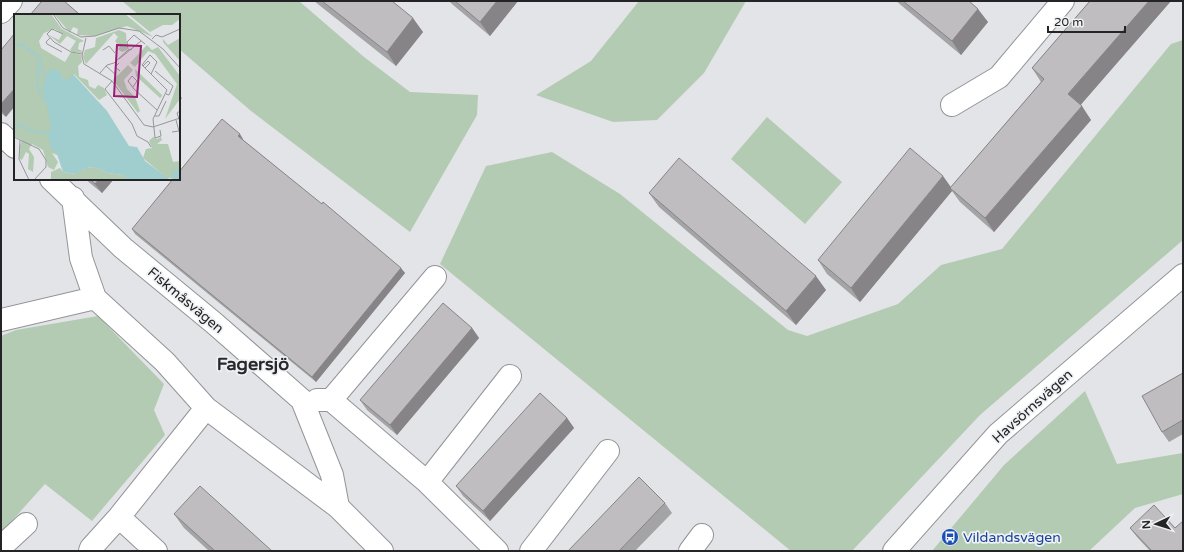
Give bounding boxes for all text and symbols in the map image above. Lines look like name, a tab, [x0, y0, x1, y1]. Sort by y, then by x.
scale bar	[1048, 8, 1125, 34]
inset map	[14, 14, 180, 180]
text: 20 m	[1054, 15, 1083, 29]
street label: Fiskmåsvägen	[144, 264, 227, 337]
district label: Fagersjö	[217, 353, 289, 375]
street label: Havsörnsvägen	[989, 366, 1076, 447]
north arrow	[1136, 504, 1176, 544]
text: N	[1140, 520, 1153, 530]
bus stop icon: Vildandsvägen	[940, 527, 960, 547]
place label: Vildandsvägen	[963, 529, 1061, 546]

